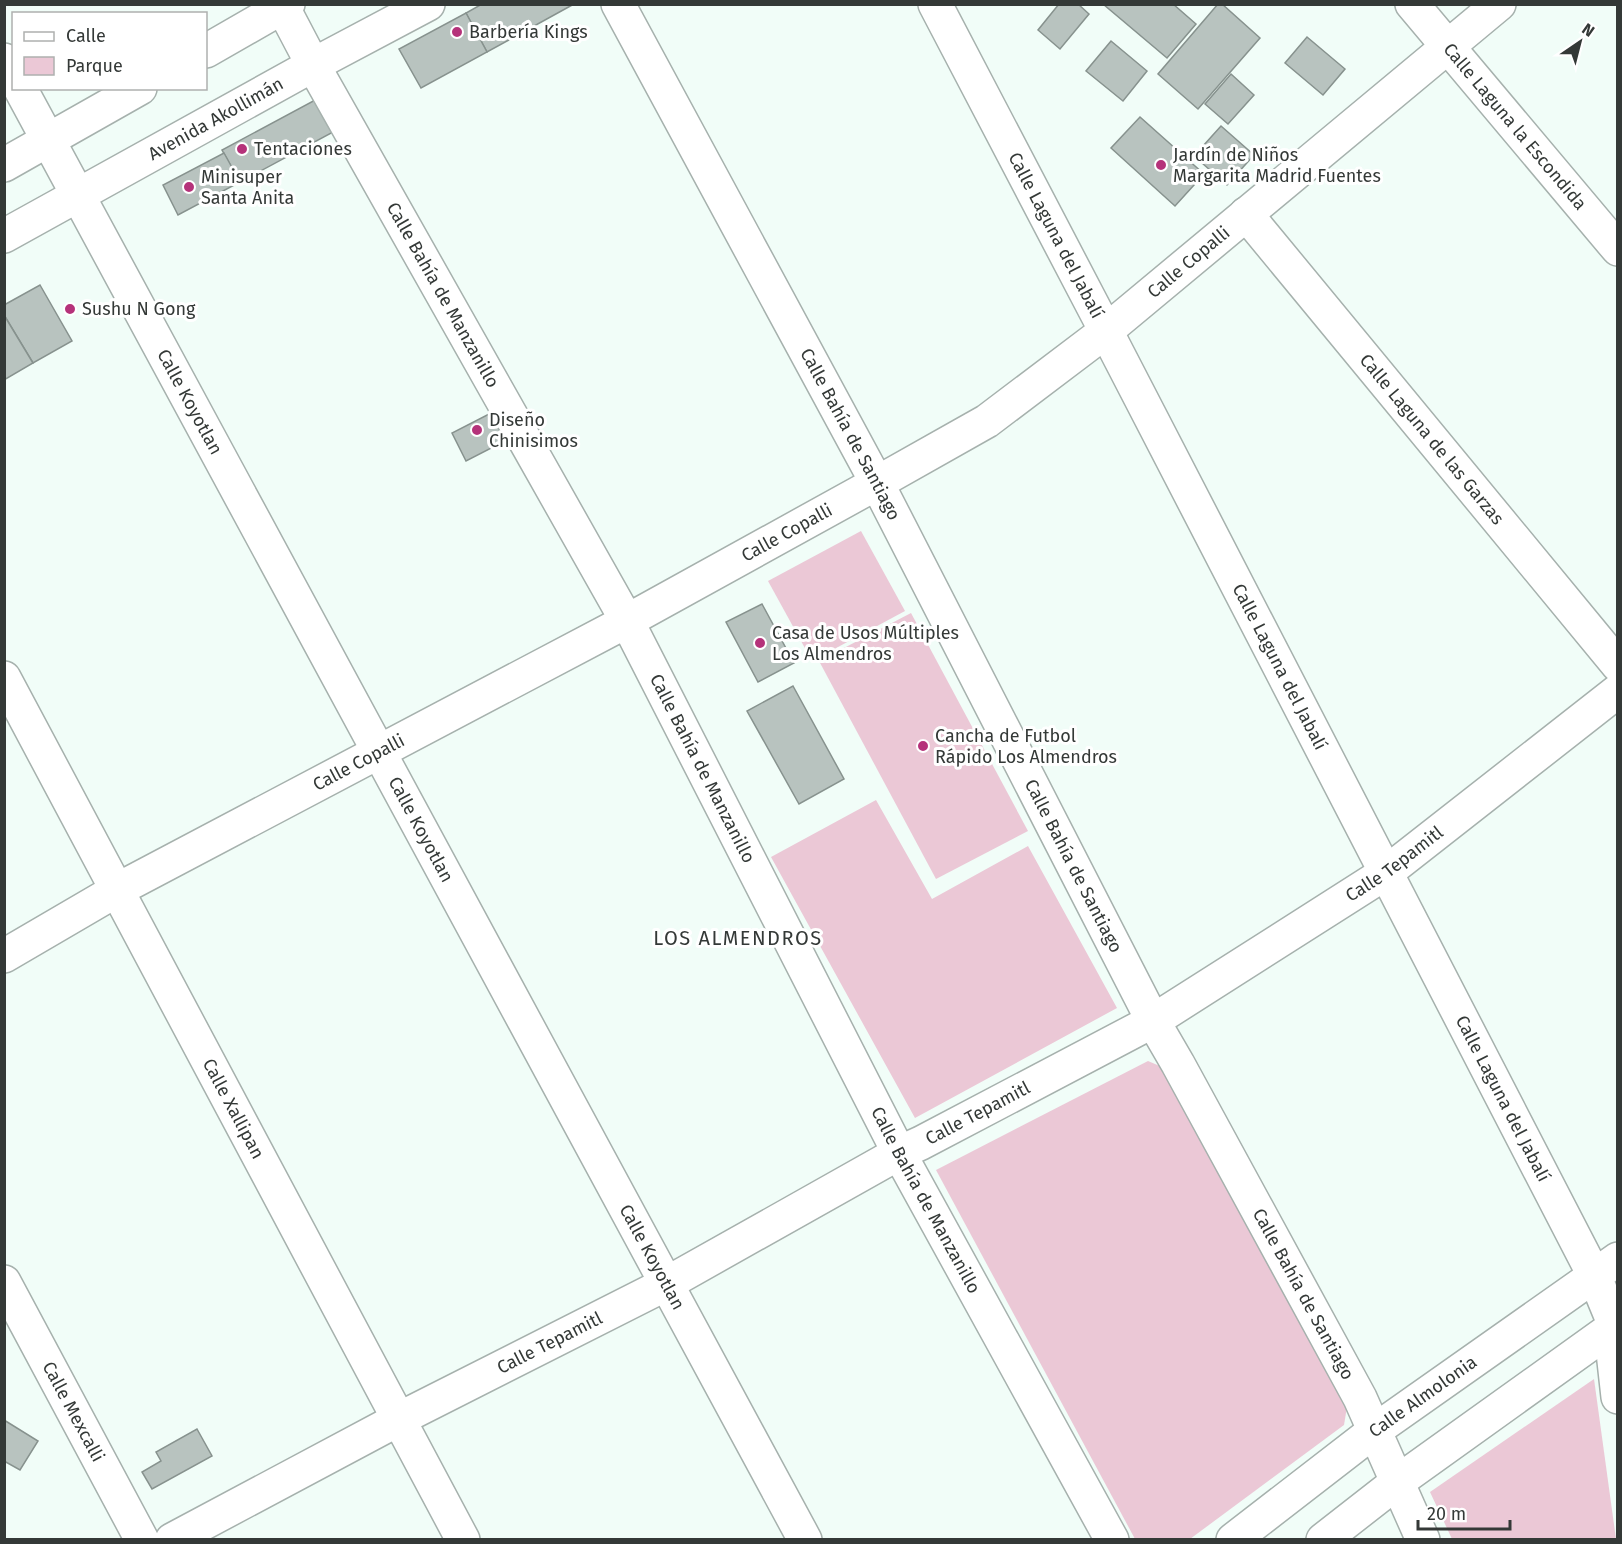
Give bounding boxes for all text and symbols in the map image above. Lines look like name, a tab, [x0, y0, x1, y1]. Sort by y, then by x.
legend	[12, 12, 207, 90]
north arrow	[1550, 12, 1610, 72]
text: N	[1579, 19, 1598, 41]
place label: Barbería Kings	[469, 21, 588, 43]
text: Calle	[66, 25, 106, 47]
marker: Barbería Kings	[450, 25, 464, 39]
street label: Calle Laguna la Escondida	[1439, 39, 1591, 214]
text: Parque	[66, 55, 123, 77]
street label: Avenida Akollimán	[144, 73, 287, 165]
place label: Tentaciones	[254, 138, 352, 160]
marker: Tentaciones	[235, 142, 249, 156]
place label: Jardín de Niños Margarita Madrid Fuentes	[1173, 144, 1381, 187]
street label: Calle Laguna del Jabalí	[1004, 149, 1108, 322]
marker: Jardín de Niños Margarita Madrid Fuentes	[1154, 158, 1168, 172]
place label: Minisuper Santa Anita	[201, 166, 294, 209]
marker: Minisuper Santa Anita	[182, 180, 196, 194]
street label: Calle Bahía de Manzanillo	[382, 198, 504, 392]
street label: Calle Copalli	[1143, 222, 1234, 303]
place label: Sushu N Gong	[82, 298, 196, 320]
marker: Sushu N Gong	[63, 302, 77, 316]
street label: Calle Bahía de Santiago	[795, 345, 905, 524]
street label: Calle Koyotlan	[152, 346, 227, 459]
street label: Calle Laguna de las Garzas	[1355, 349, 1509, 529]
place label: Diseño Chinisimos	[489, 409, 578, 452]
marker: Diseño Chinisimos	[470, 423, 484, 437]
street label: Calle Copalli	[737, 499, 836, 567]
street label: Calle Laguna del Jabalí	[1227, 580, 1332, 754]
place label: Casa de Usos Múltiples Los Almendros	[772, 622, 959, 665]
marker: Casa de Usos Múltiples Los Almendros	[753, 636, 767, 650]
street label: Calle Bahía de Manzanillo	[645, 670, 760, 867]
place label: Cancha de Futbol Rápido Los Almendros	[935, 725, 1117, 768]
street label: Calle Copalli	[309, 729, 408, 796]
marker: Cancha de Futbol Rápido Los Almendros	[916, 739, 930, 753]
street label: Calle Koyotlan	[384, 773, 458, 886]
street label: Calle Bahía de Santiago	[1020, 776, 1127, 956]
street label: Calle Tepamitl	[1341, 821, 1447, 907]
district label: LOS ALMENDROS	[653, 926, 823, 950]
street label: Calle Laguna del Jabalí	[1451, 1012, 1555, 1185]
street label: Calle Xallipan	[198, 1055, 269, 1163]
street label: Calle Tepamitl	[922, 1077, 1034, 1150]
street label: Calle Bahía de Manzanillo	[866, 1103, 985, 1297]
street label: Calle Koyotlan	[615, 1201, 689, 1314]
street label: Calle Bahía de Santiago	[1248, 1205, 1359, 1384]
street label: Calle Tepamitl	[493, 1307, 606, 1379]
street label: Calle Almolonia	[1365, 1351, 1481, 1442]
street label: Calle Mexcalli	[38, 1358, 109, 1466]
scale bar	[1418, 1493, 1510, 1531]
text: 20 m	[1427, 1503, 1466, 1525]

